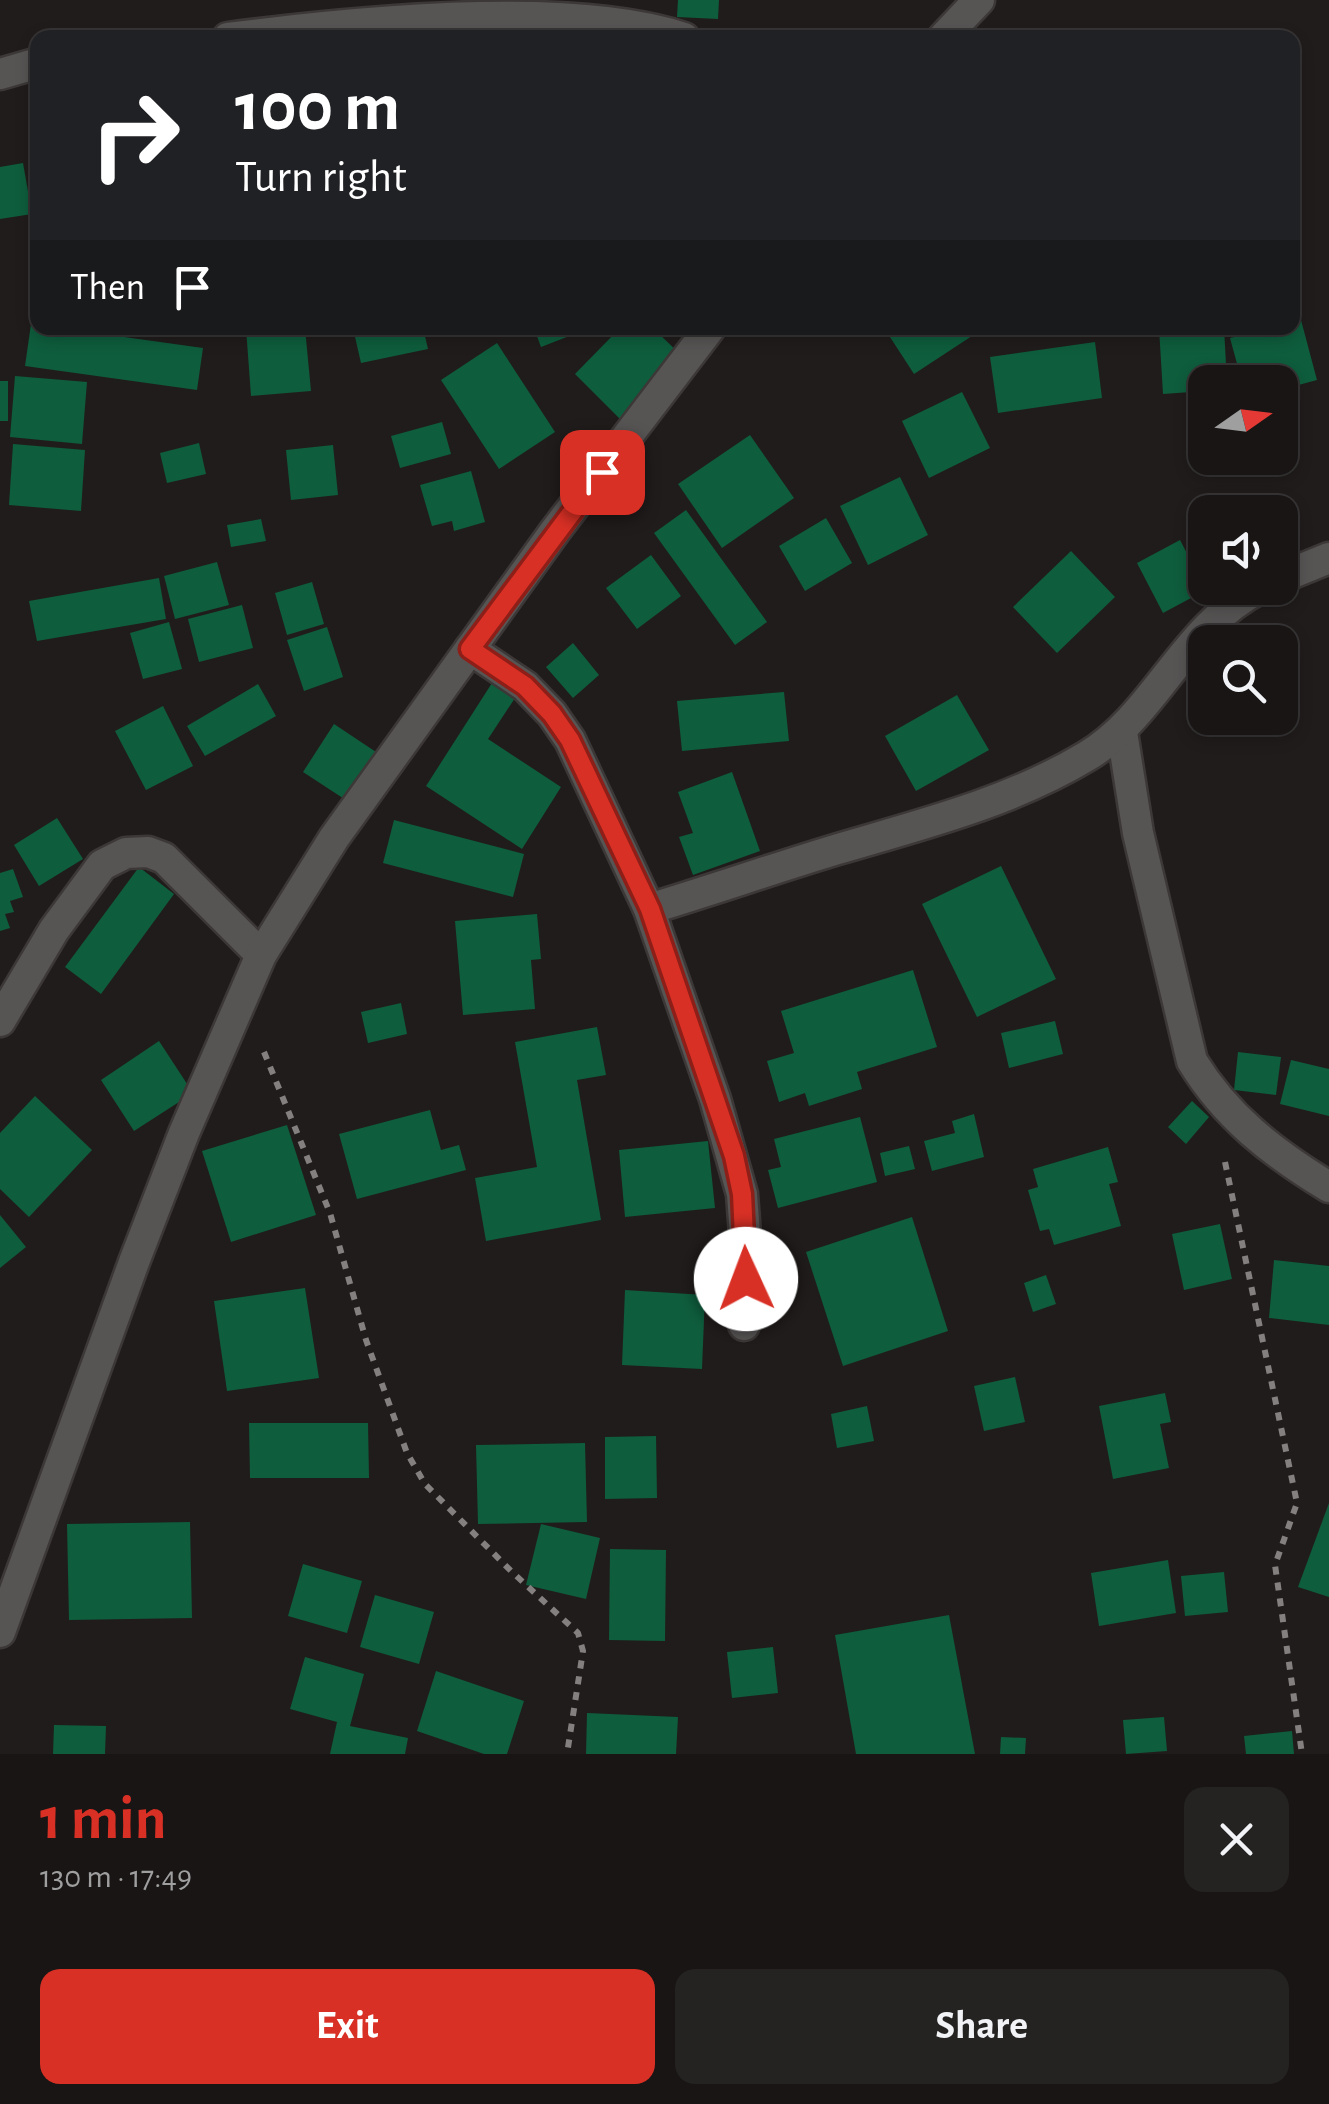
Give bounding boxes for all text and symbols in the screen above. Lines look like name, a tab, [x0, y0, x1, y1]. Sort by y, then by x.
icon: right	[70, 70, 200, 200]
text: 100 m	[235, 73, 400, 143]
text: Turn right	[235, 155, 407, 200]
icon: arrive	[165, 260, 220, 315]
text: Then	[70, 269, 145, 307]
north arrow	[1188, 365, 1298, 475]
map controls	[1188, 365, 1298, 735]
pin	[560, 430, 645, 515]
icon: arrive	[575, 445, 630, 500]
button: sound	[1188, 495, 1298, 605]
button: search	[1188, 625, 1298, 735]
position arrow	[694, 1227, 798, 1331]
button: close	[1184, 1787, 1289, 1892]
text: 1 min	[40, 1790, 166, 1850]
text: 130 m · 17:49	[40, 1861, 192, 1893]
button: Exit	[40, 1969, 655, 2084]
button: Share	[675, 1969, 1289, 2084]

